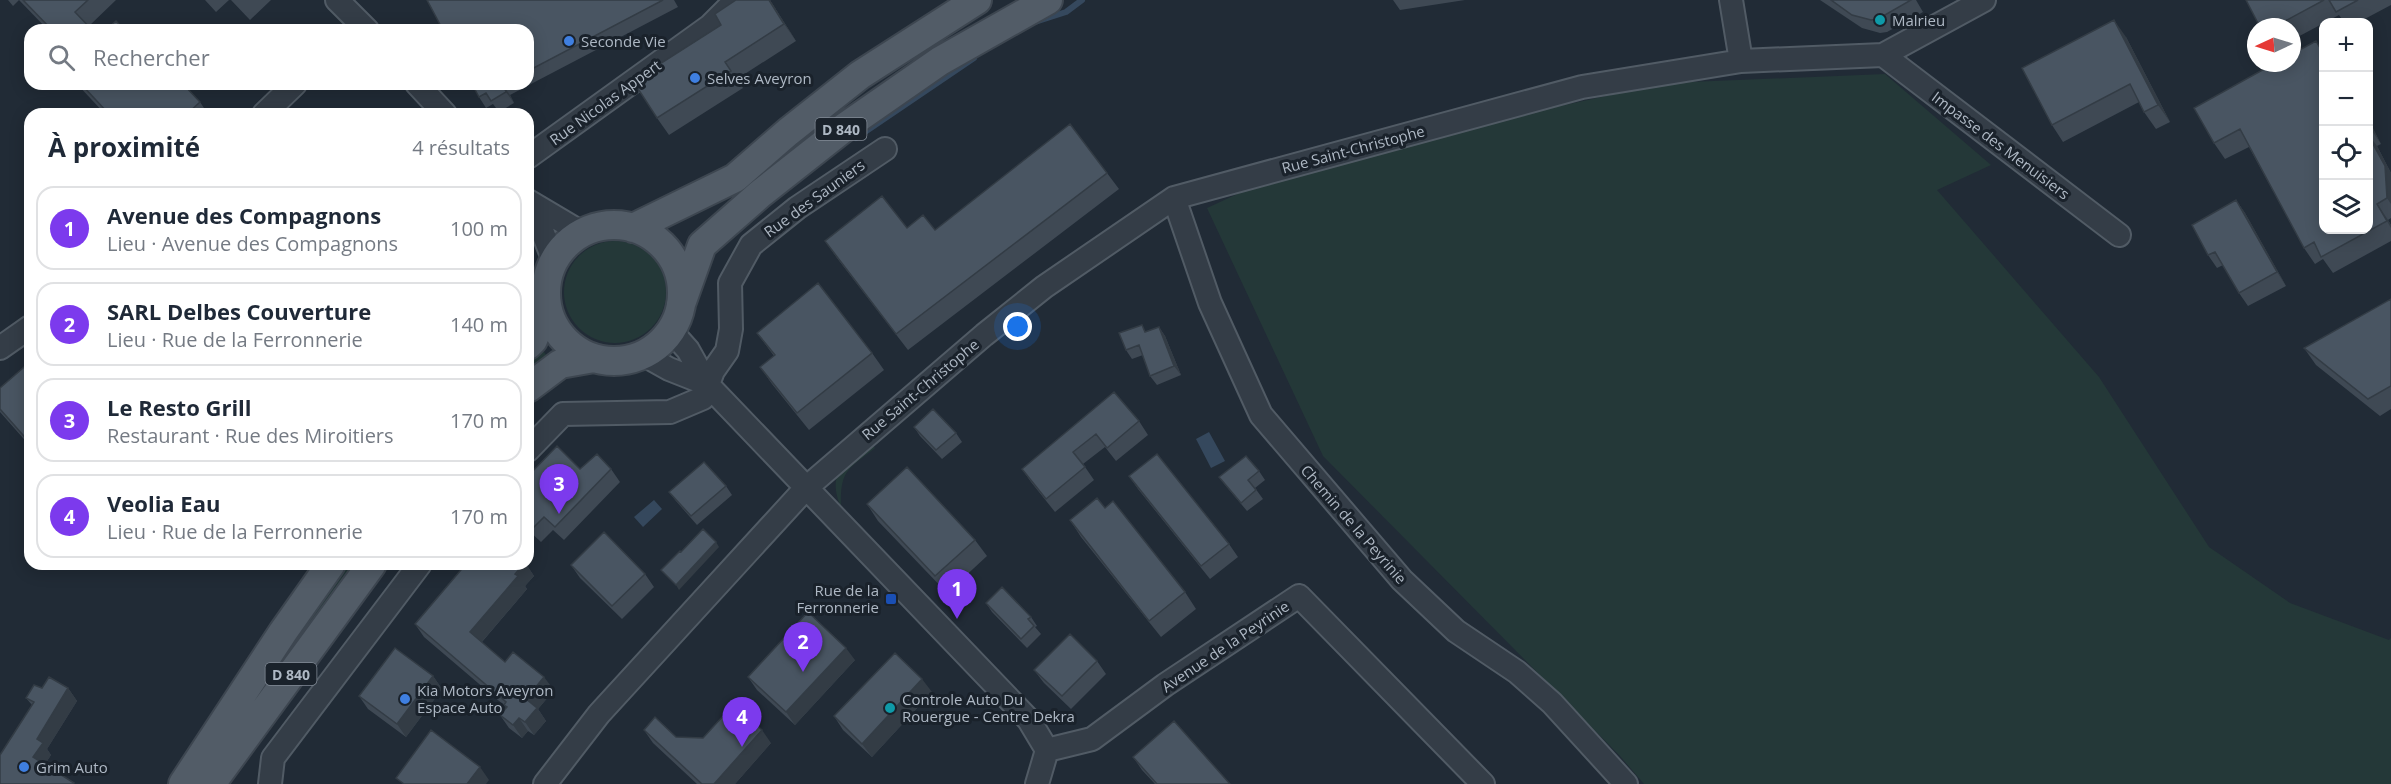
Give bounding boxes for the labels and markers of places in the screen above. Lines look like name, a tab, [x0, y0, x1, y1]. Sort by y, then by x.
place label: Malrieu	[1892, 10, 1945, 30]
marker: Malrieu	[1873, 13, 1887, 27]
place label: Seconde Vie	[581, 31, 666, 51]
marker: Seconde Vie	[562, 34, 576, 48]
place label: Selves Aveyron	[707, 68, 812, 88]
marker: Selves Aveyron	[688, 71, 702, 85]
pin: 3	[540, 464, 578, 514]
pin: 1	[938, 570, 976, 619]
place label: Rue de la Ferronnerie	[796, 580, 879, 617]
marker: Rue de la Ferronnerie	[884, 592, 898, 606]
pin: 2	[784, 622, 822, 672]
place label: Kia Motors Aveyron Espace Auto	[417, 680, 554, 717]
place label: Controle Auto Du Rouergue - Centre Dekra	[902, 689, 1075, 726]
marker: Kia Motors Aveyron Espace Auto	[398, 692, 412, 706]
pin: 4	[722, 698, 762, 747]
marker: Controle Auto Du Rouergue - Centre Dekra	[883, 701, 897, 715]
place label: Grim Auto	[36, 757, 108, 777]
marker: Grim Auto	[17, 760, 31, 774]

